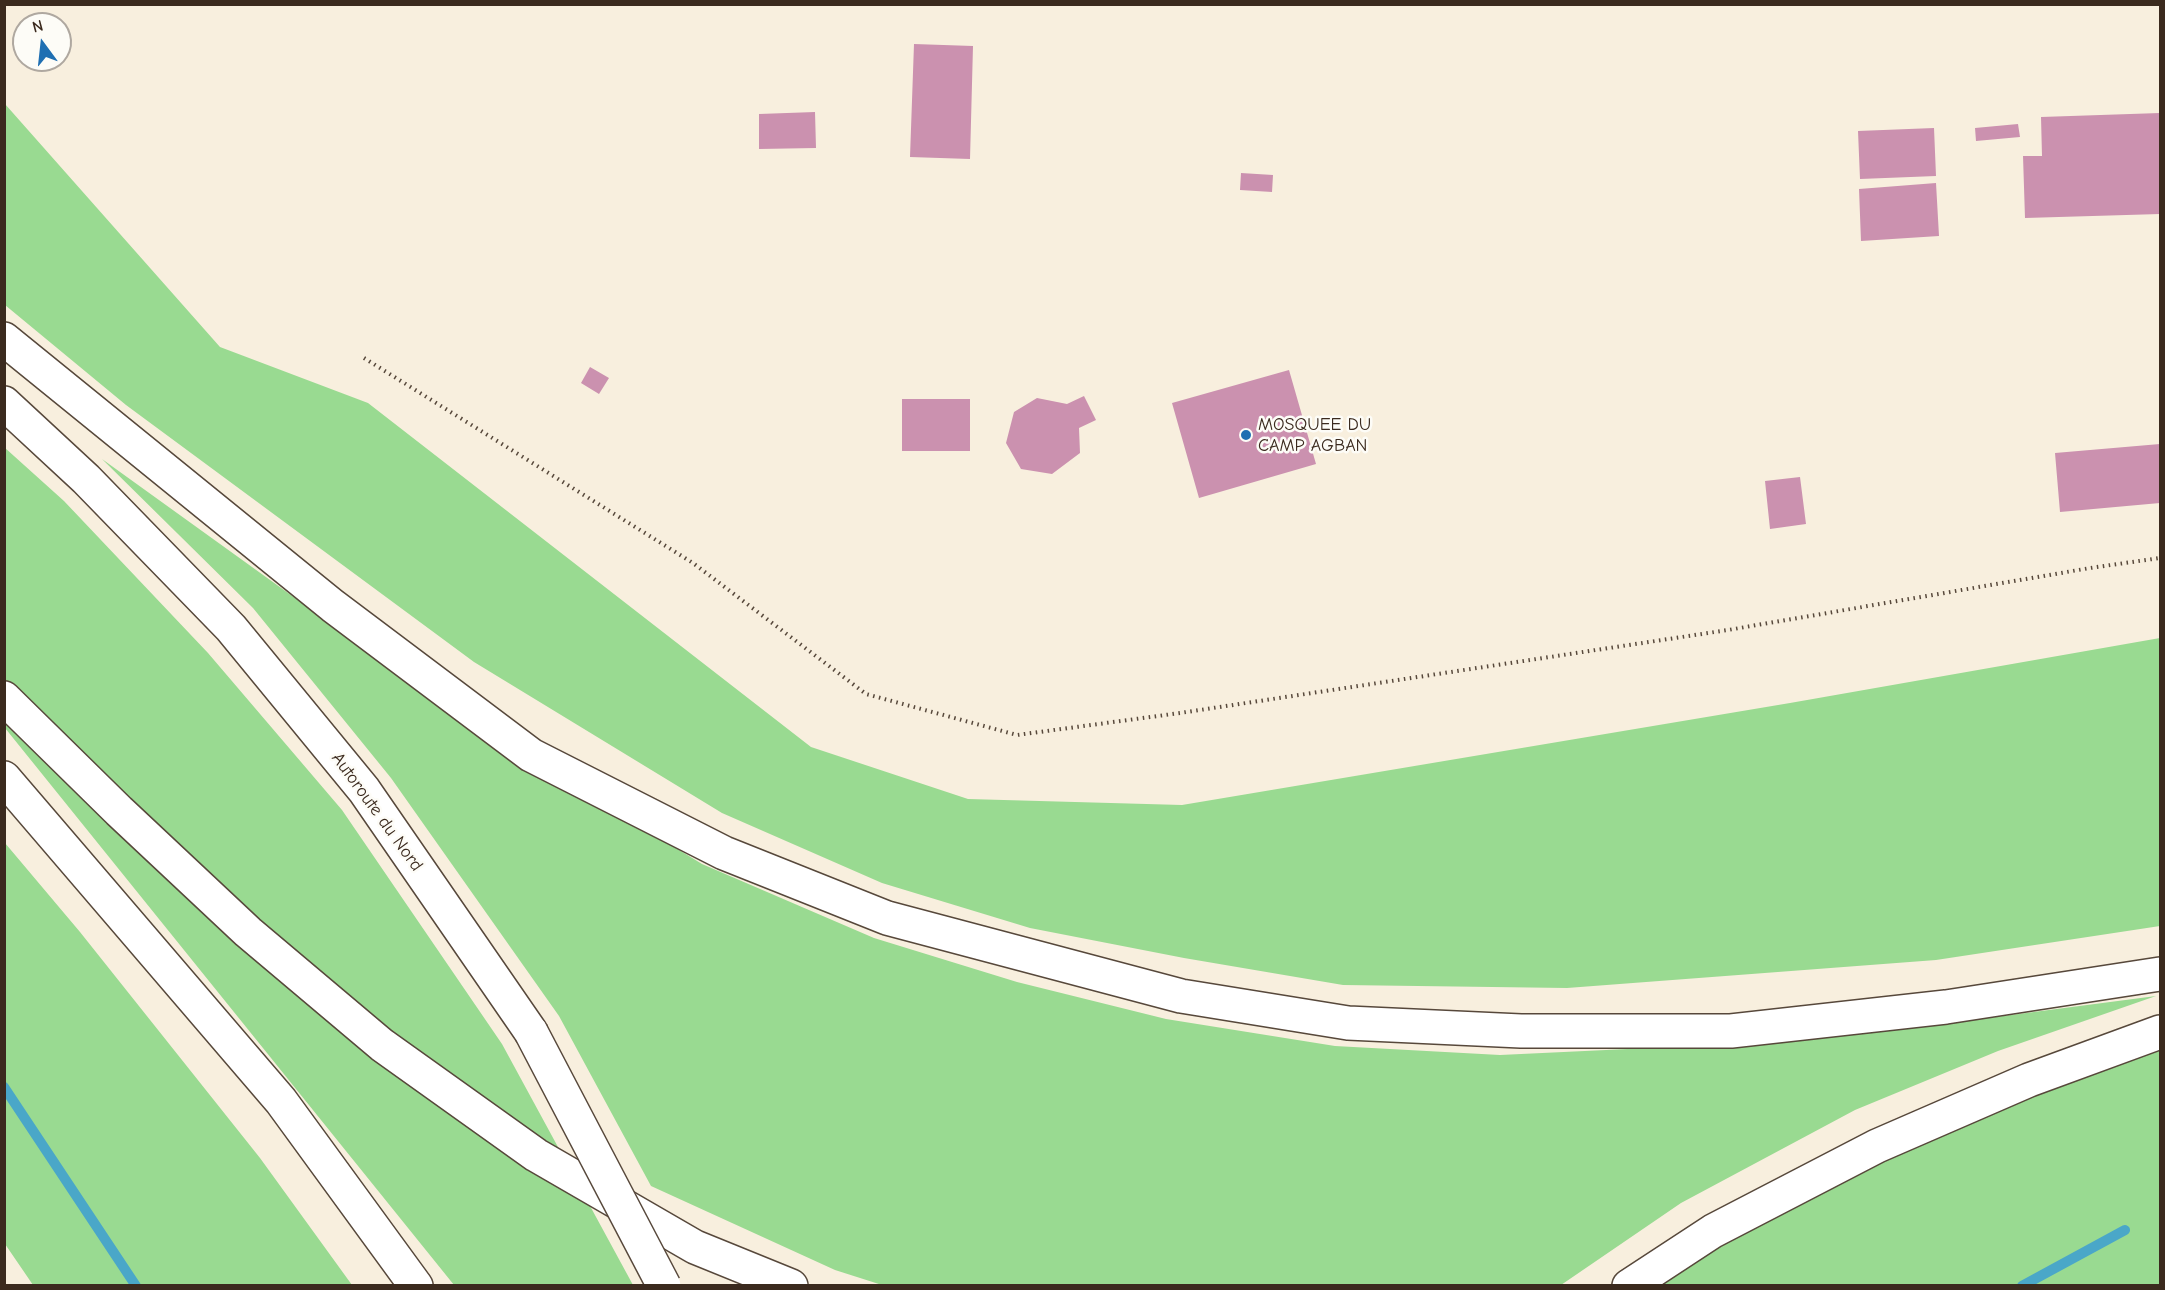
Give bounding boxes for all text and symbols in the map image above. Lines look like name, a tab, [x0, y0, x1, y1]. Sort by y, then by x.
north arrow	[12, 12, 72, 72]
text: N	[30, 17, 45, 37]
place label: MOSQUEE DU CAMP AGBAN	[1258, 414, 1371, 456]
marker: MOSQUEE DU CAMP AGBAN	[1239, 428, 1253, 442]
street label: Autoroute du Nord	[327, 749, 427, 875]

